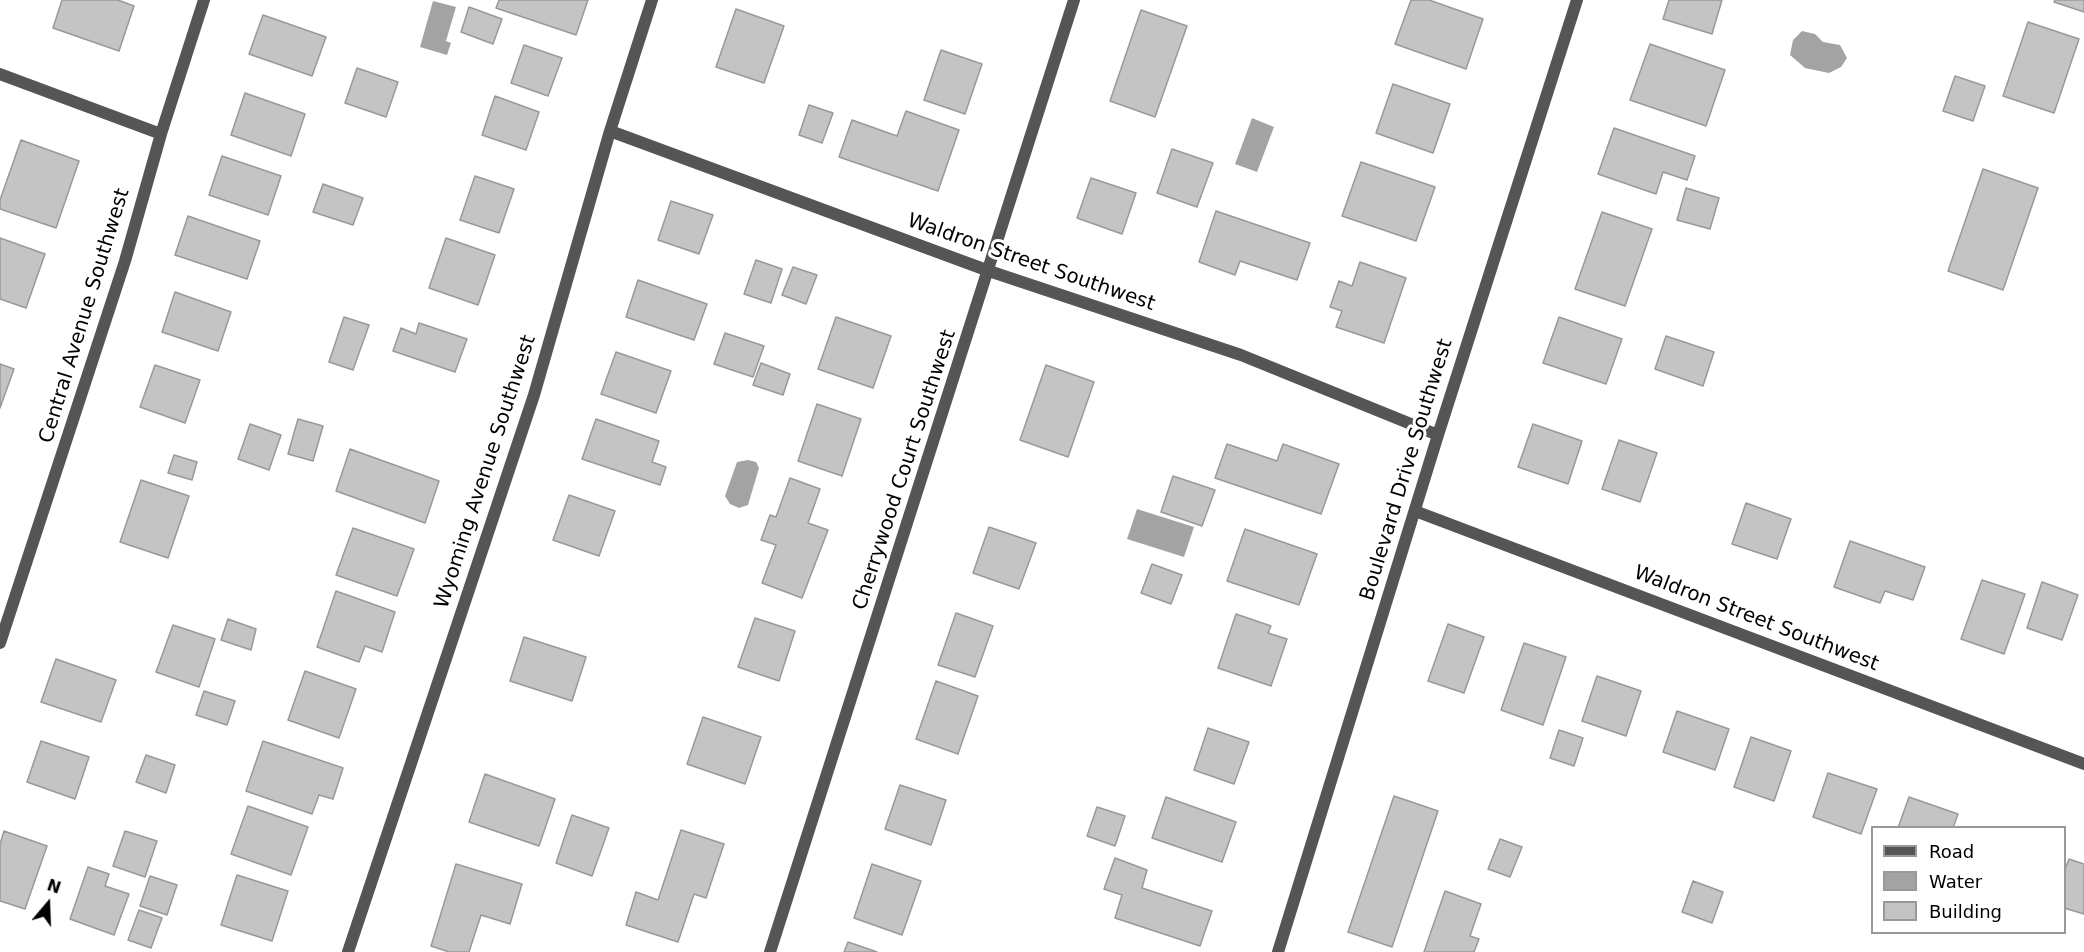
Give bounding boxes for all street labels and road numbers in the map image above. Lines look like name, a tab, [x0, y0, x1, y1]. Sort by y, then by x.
street label: Central Avenue Southwest	[35, 186, 135, 446]
street label: Waldron Street Southwest	[904, 209, 1158, 317]
street label: Cherrywood Court Southwest	[848, 327, 962, 613]
street label: Wyoming Avenue Southwest	[430, 332, 542, 612]
street label: Boulevard Drive Southwest	[1356, 336, 1458, 604]
street label: Waldron Street Southwest	[1630, 561, 1882, 677]

